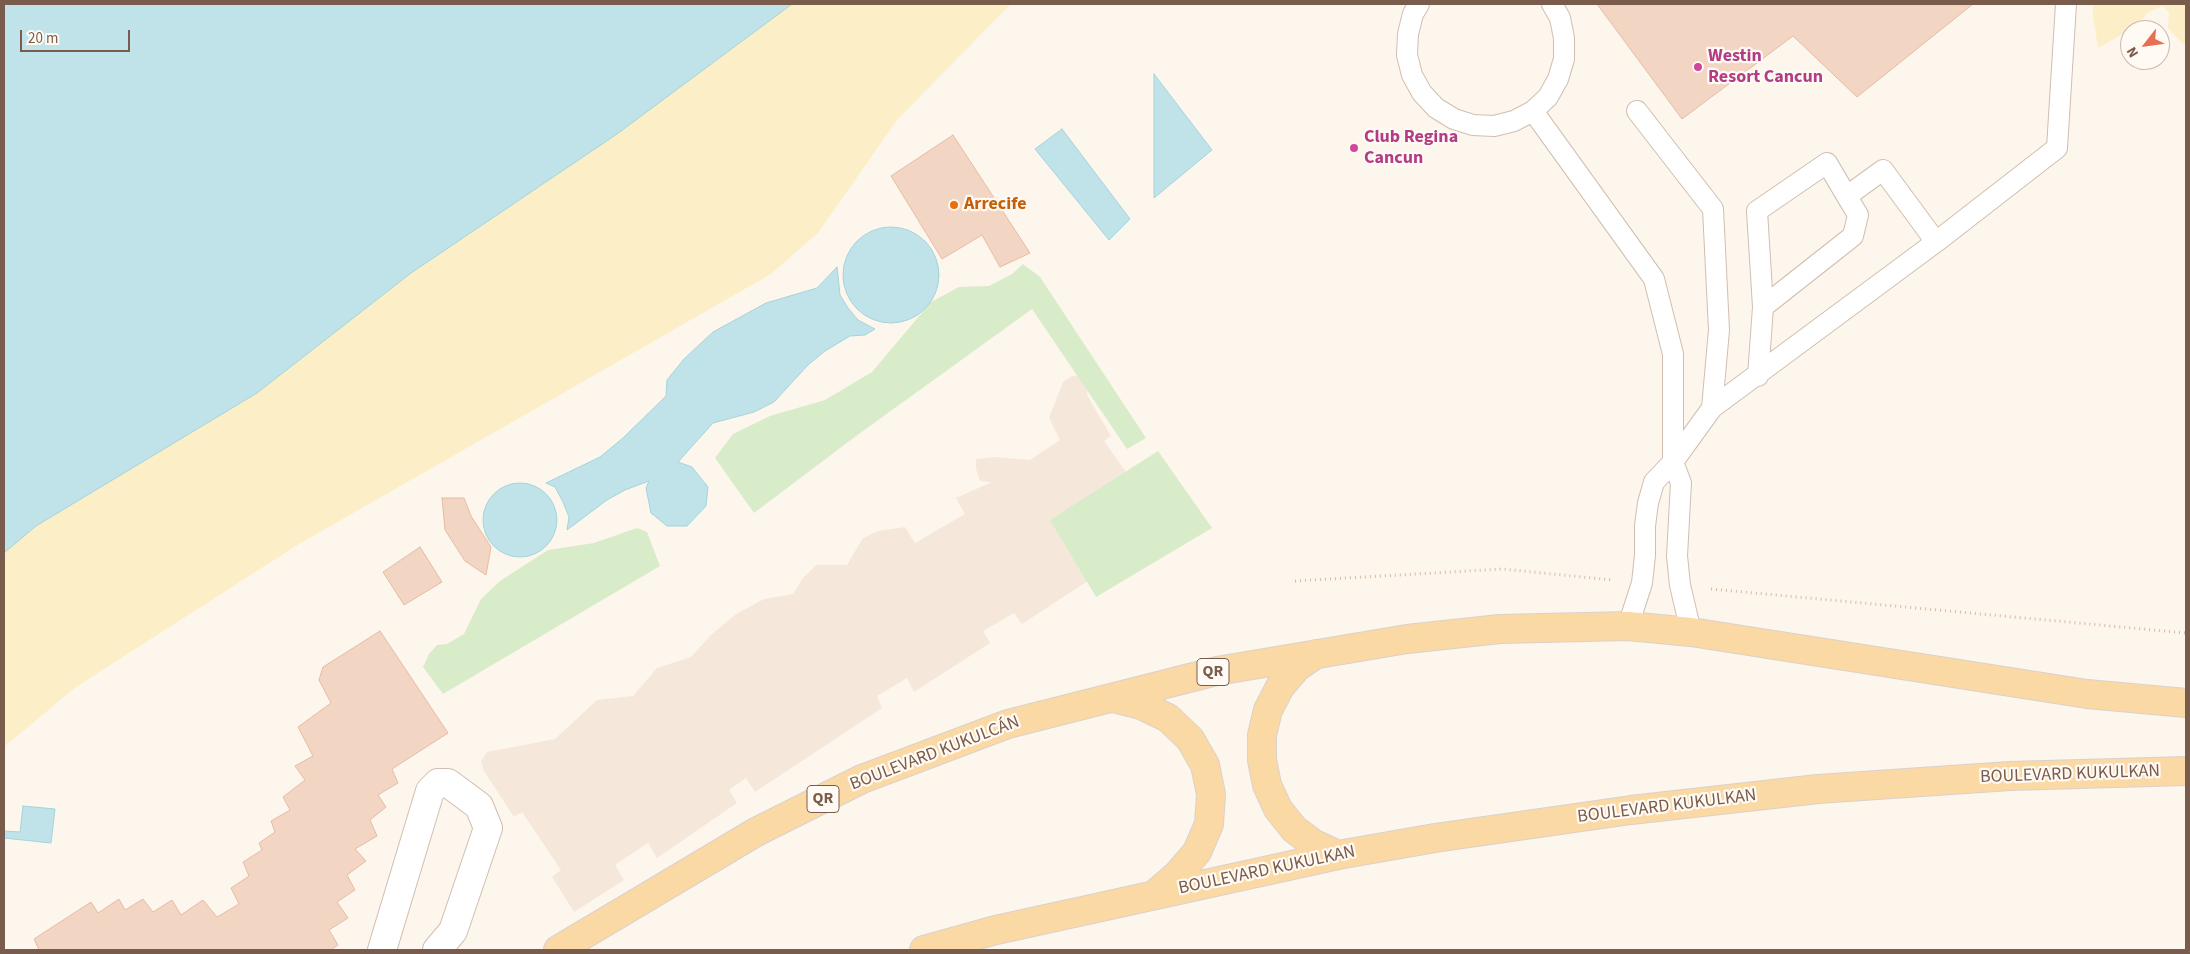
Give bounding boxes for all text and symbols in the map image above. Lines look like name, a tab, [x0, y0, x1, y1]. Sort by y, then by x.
scale bar	[22, 20, 132, 52]
north arrow	[2120, 20, 2170, 70]
text: 20 m	[28, 28, 58, 49]
text: N	[2122, 43, 2144, 61]
place label: Westin Resort Cancun	[1708, 46, 1823, 88]
marker: Westin Resort Cancun	[1692, 61, 1704, 73]
place label: Club Regina Cancun	[1364, 127, 1458, 170]
marker: Club Regina Cancun	[1348, 142, 1360, 154]
place label: Arrecife	[964, 194, 1026, 216]
marker: Arrecife	[948, 199, 960, 211]
road number: QR	[1197, 659, 1229, 686]
street label: BOULEVARD KUKULCÁN	[847, 712, 1023, 796]
street label: BOULEVARD KUKULKAN	[1980, 761, 2160, 789]
street label: BOULEVARD KUKULKAN	[1576, 785, 1758, 829]
road number: QR	[807, 786, 839, 812]
street label: BOULEVARD KUKULKAN	[1177, 842, 1357, 900]

